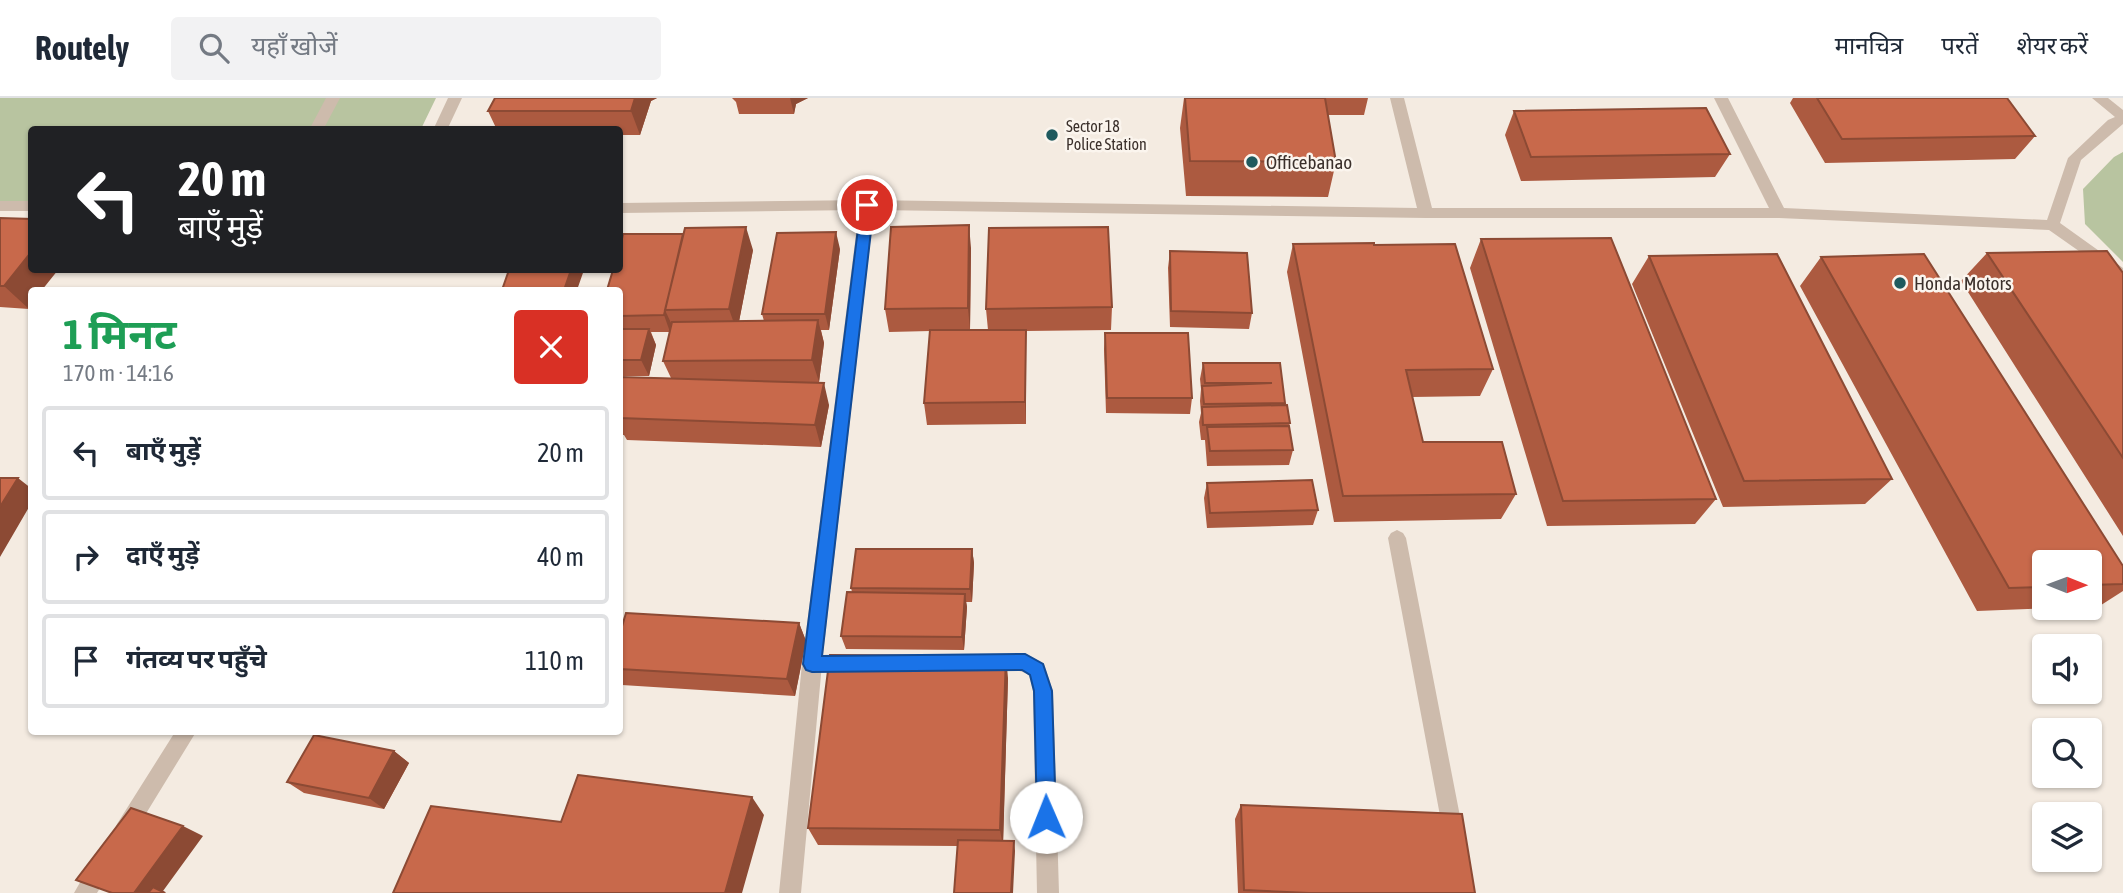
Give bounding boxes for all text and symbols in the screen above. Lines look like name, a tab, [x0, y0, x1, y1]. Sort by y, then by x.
search box	[171, 17, 661, 80]
text: Routely	[35, 29, 129, 67]
icon: search	[195, 29, 233, 67]
text: यहाँ खोजें	[251, 31, 338, 61]
text: मानचित्र	[1835, 32, 1903, 59]
text: परतें	[1941, 32, 1978, 59]
text: शेयर करें	[2016, 32, 2088, 59]
place label: Sector 18 Police Station	[1066, 117, 1147, 153]
marker: Sector 18 Police Station	[1044, 127, 1060, 143]
text: 20 m	[178, 150, 266, 206]
place label: Officebanao	[1266, 151, 1352, 173]
icon: left	[63, 154, 154, 245]
marker: Officebanao	[1244, 154, 1260, 170]
pin	[837, 175, 897, 235]
icon: arrive	[848, 186, 886, 224]
text: बाएँ मुड़ें	[178, 208, 263, 245]
place label: Honda Motors	[1914, 272, 2012, 294]
marker: Honda Motors	[1892, 275, 1908, 291]
text: 1 मिनट	[63, 310, 177, 358]
button: close	[514, 310, 588, 384]
text: 170 m · 14:16	[63, 360, 174, 386]
icon: left	[67, 434, 105, 472]
text: बाएँ मुड़ें	[126, 436, 201, 466]
text: 20 m	[537, 438, 584, 468]
icon: right	[67, 538, 105, 576]
text: दाएँ मुड़ें	[126, 540, 199, 570]
text: 40 m	[537, 542, 584, 572]
north arrow	[2032, 550, 2102, 620]
map controls	[2032, 550, 2102, 872]
button: sound	[2032, 634, 2102, 704]
icon: arrive	[67, 642, 105, 680]
text: गंतव्य पर पहुँचे	[126, 644, 267, 674]
text: 110 m	[525, 646, 584, 676]
button: search	[2032, 718, 2102, 788]
position arrow	[1009, 780, 1083, 854]
button: layers	[2032, 802, 2102, 872]

